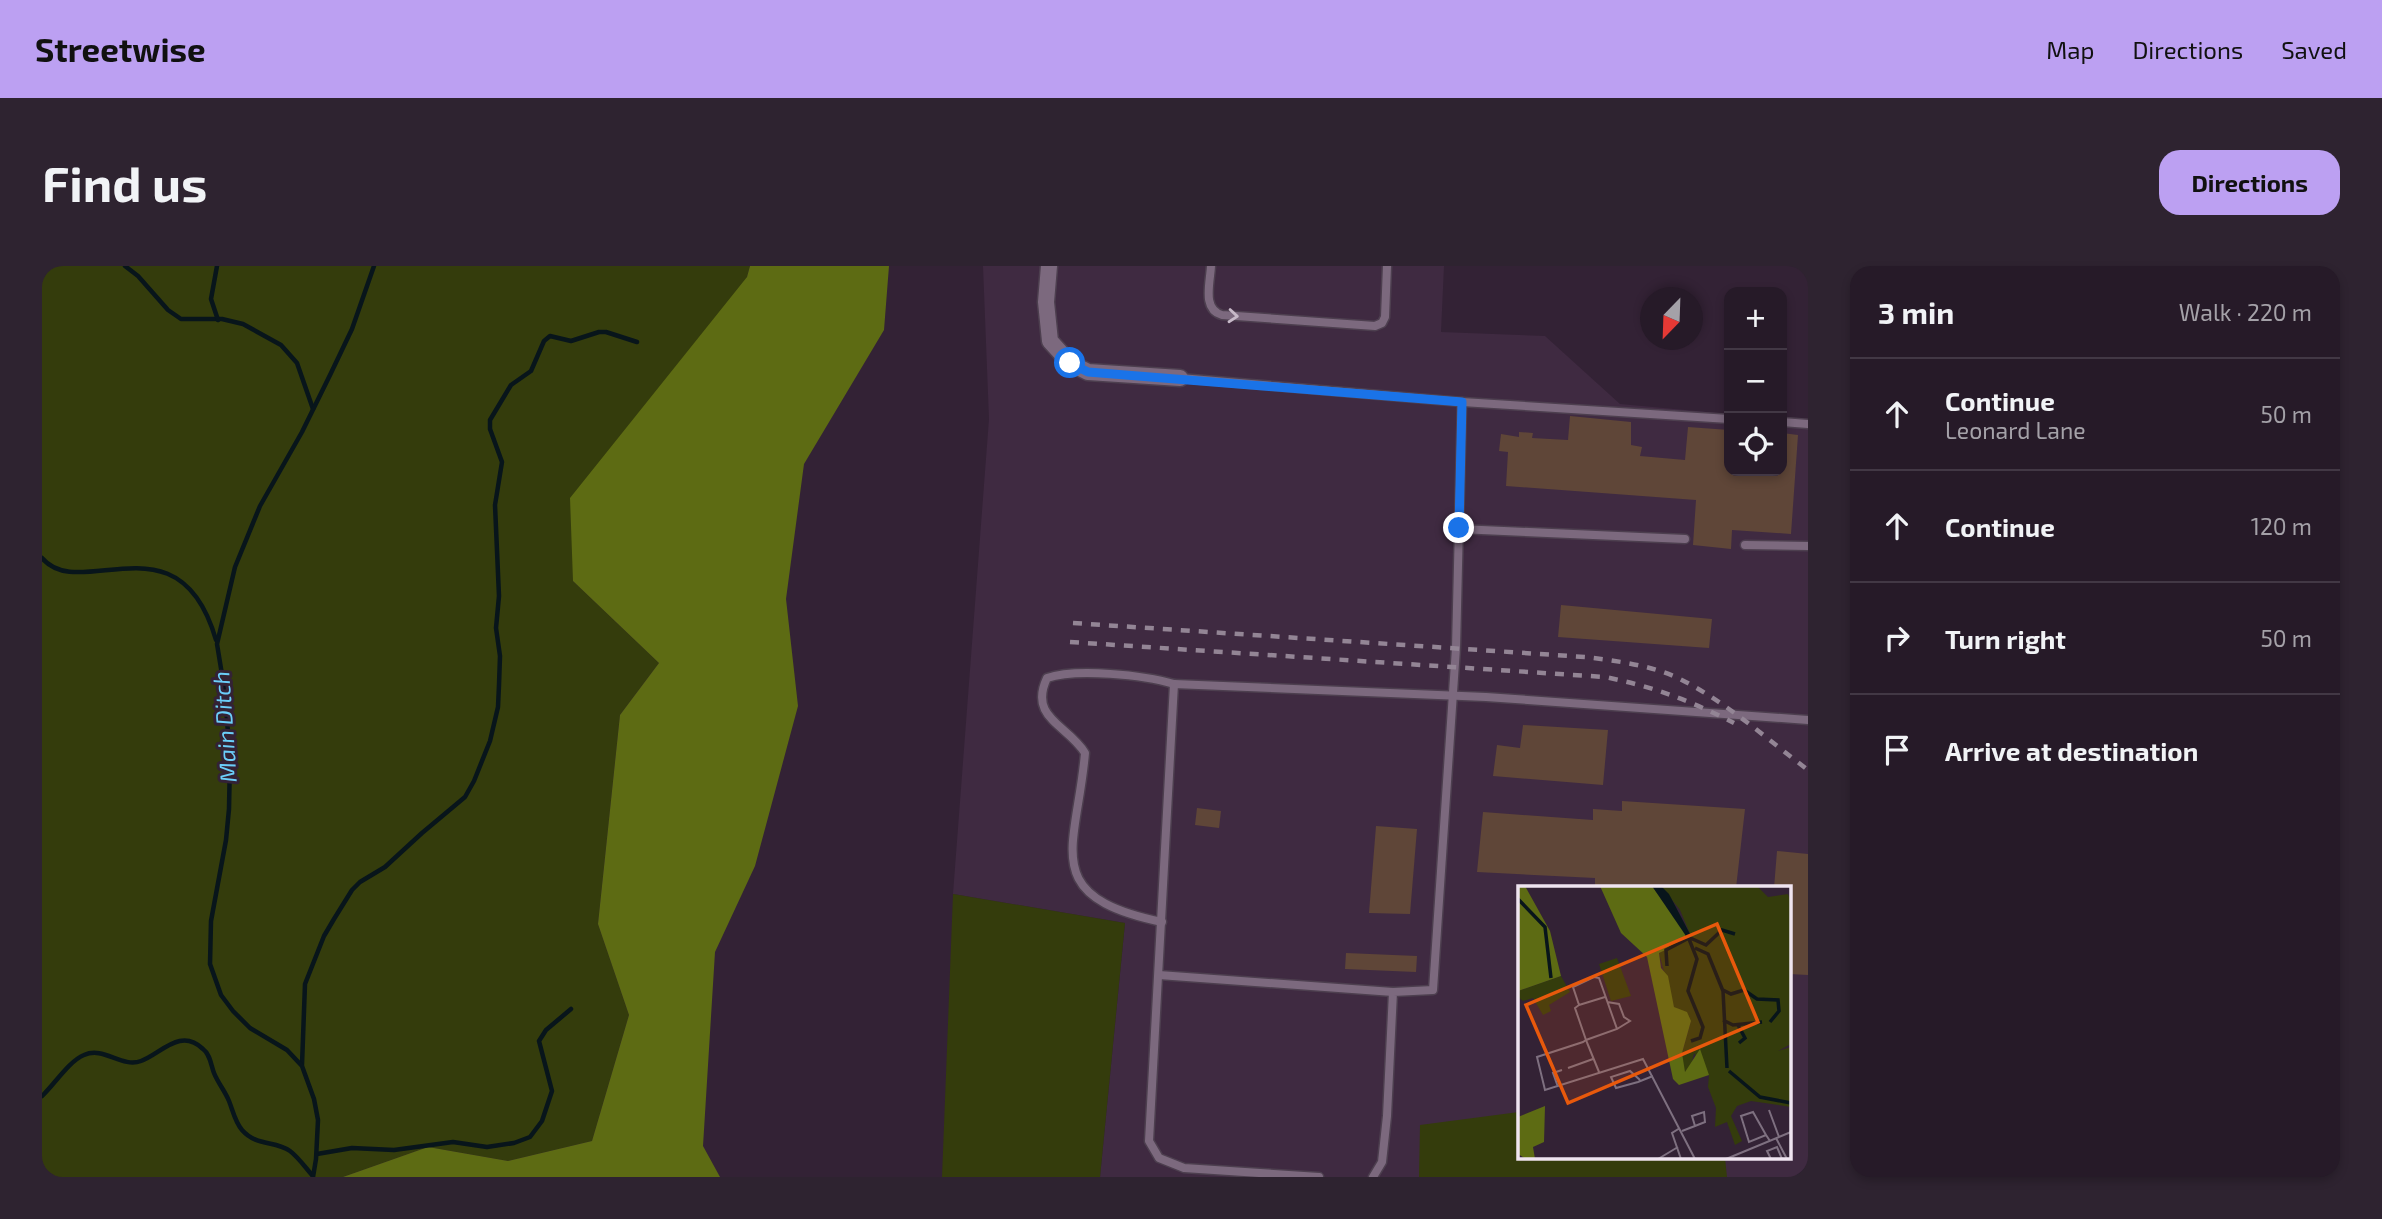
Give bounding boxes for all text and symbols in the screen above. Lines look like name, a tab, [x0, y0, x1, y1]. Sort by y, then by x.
text: Streetwise	[35, 29, 206, 69]
text: Map	[2046, 35, 2094, 64]
text: Directions	[2132, 35, 2243, 64]
text: Saved	[2281, 35, 2347, 64]
button: Directions	[2159, 150, 2340, 215]
text: Find us	[42, 153, 207, 212]
north arrow	[1640, 287, 1703, 350]
map controls	[1724, 287, 1787, 476]
button: +	[1724, 287, 1787, 350]
text: 3 min	[1878, 294, 1954, 330]
text: Walk · 220 m	[2179, 298, 2312, 326]
one-way arrow	[1228, 308, 1239, 323]
route start	[1054, 347, 1085, 378]
button: −	[1724, 350, 1787, 413]
text: Continue	[1945, 385, 2055, 416]
icon: ahead	[1878, 395, 1916, 433]
text: 50 m	[2261, 400, 2312, 428]
button: locate	[1724, 413, 1787, 476]
text: Leonard Lane	[1945, 416, 2086, 444]
icon: ahead	[1878, 507, 1916, 545]
text: Continue	[1945, 511, 2055, 542]
route end	[1443, 512, 1474, 543]
text: 120 m	[2251, 512, 2312, 540]
icon: right	[1878, 619, 1916, 657]
text: Turn right	[1945, 623, 2066, 654]
text: 50 m	[2261, 624, 2312, 652]
water label: Main Ditch	[206, 670, 242, 784]
icon: arrive	[1878, 731, 1916, 769]
text: Arrive at destination	[1945, 735, 2198, 766]
inset map	[1518, 886, 1790, 1160]

